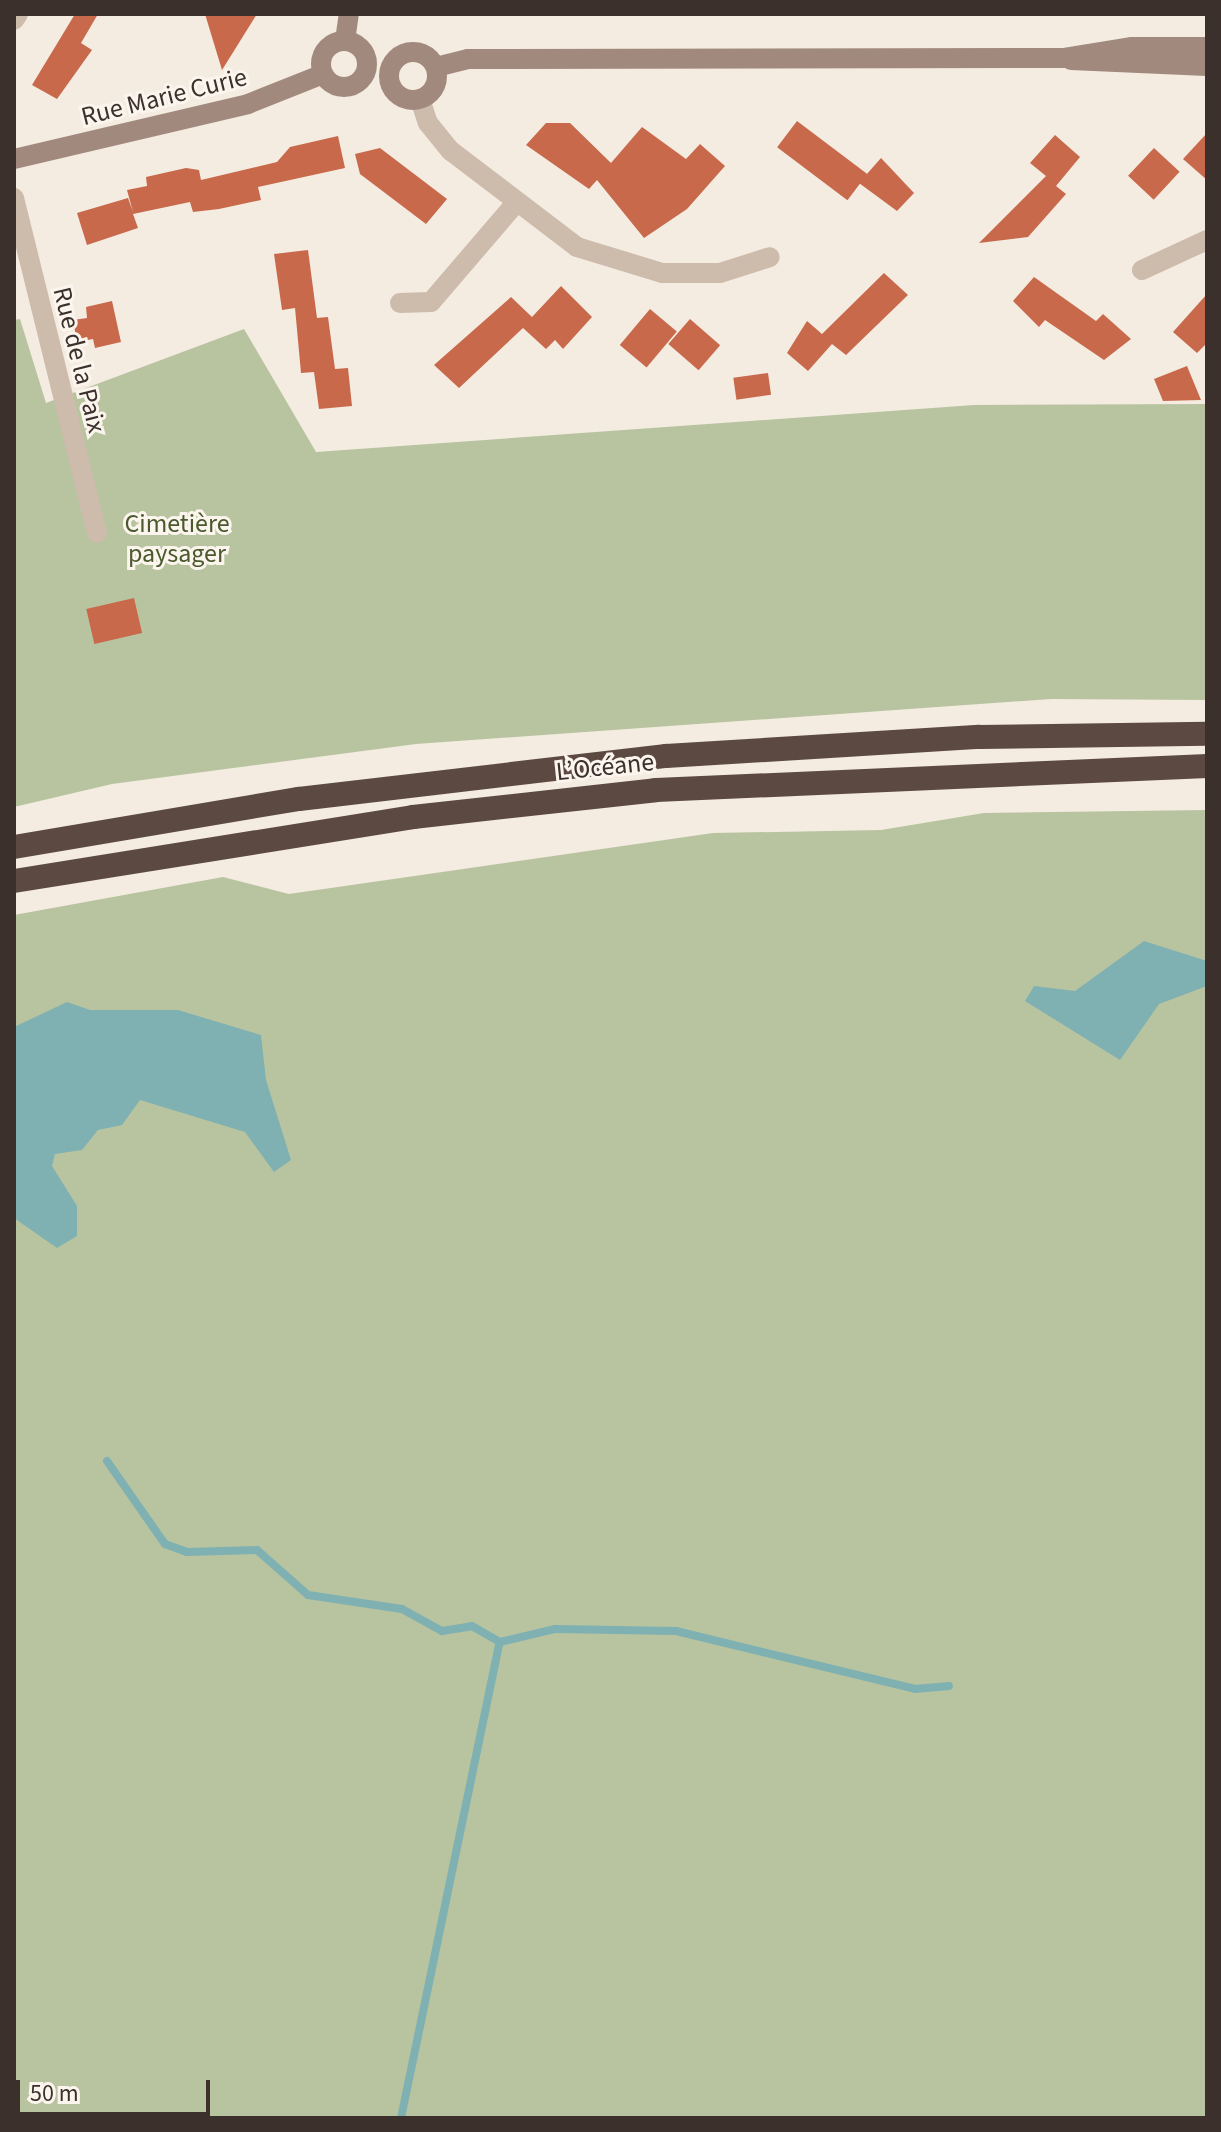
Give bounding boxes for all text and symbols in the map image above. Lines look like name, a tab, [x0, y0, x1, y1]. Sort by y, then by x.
street label: Rue Marie Curie	[78, 61, 250, 133]
street label: Rue de la Paix	[46, 284, 112, 436]
park label: Cimetière paysager	[124, 508, 230, 570]
street label: L’Océane	[554, 746, 656, 788]
scale bar	[20, 2064, 214, 2114]
text: 50 m	[30, 2076, 79, 2111]

